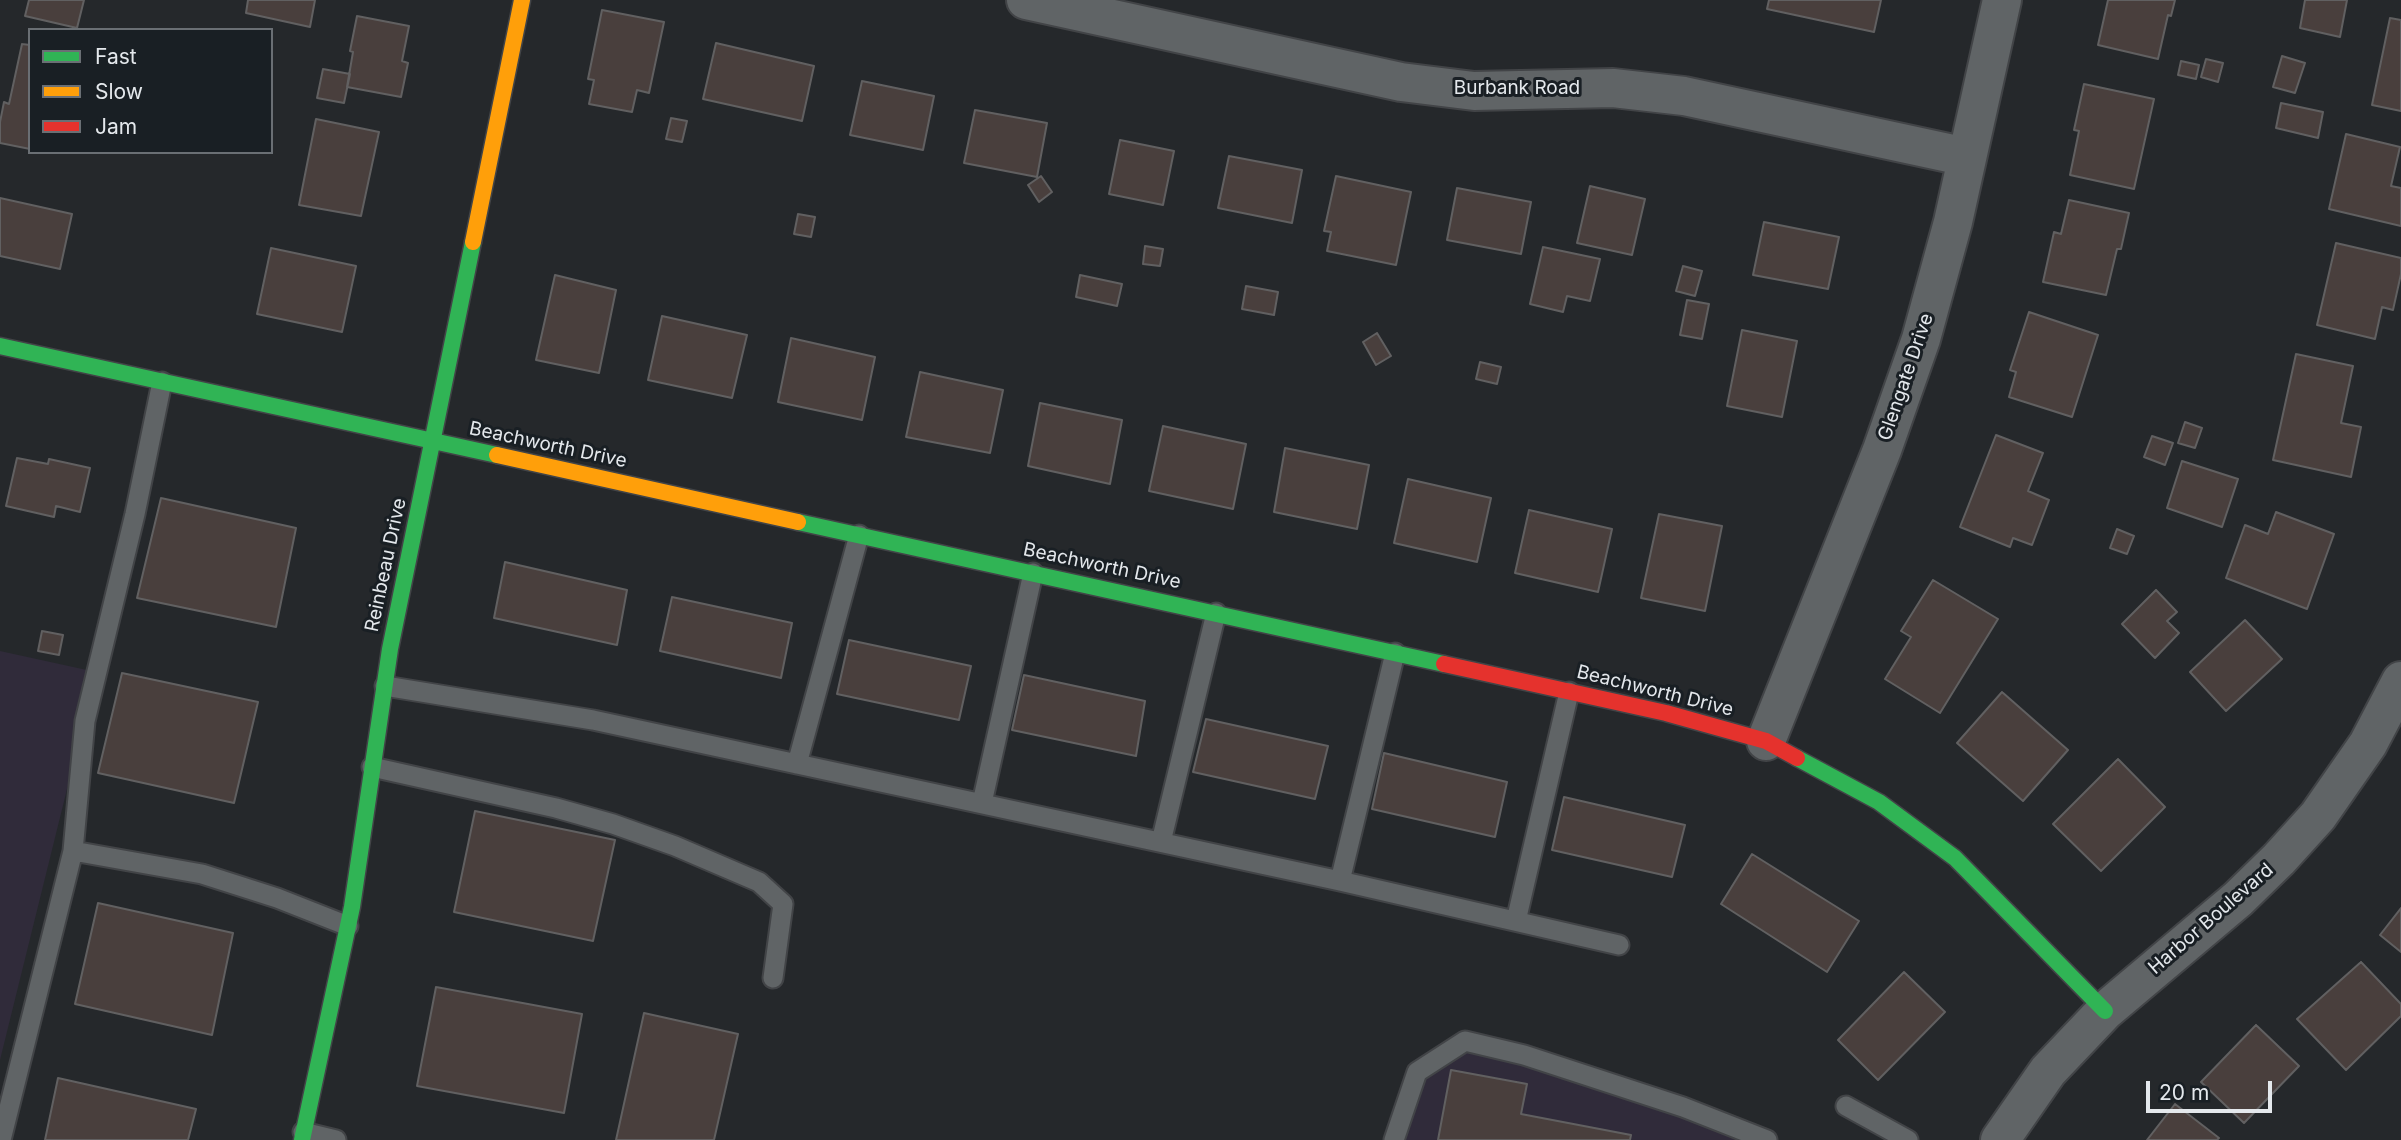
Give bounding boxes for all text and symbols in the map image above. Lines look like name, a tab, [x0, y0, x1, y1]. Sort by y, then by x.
legend	[28, 28, 273, 154]
text: Fast	[95, 44, 137, 69]
street label: Burbank Road	[1454, 77, 1580, 99]
text: Slow	[95, 79, 143, 104]
text: Jam	[95, 114, 137, 139]
street label: Glengate Drive	[1874, 310, 1938, 444]
street label: Beachworth Drive	[467, 417, 629, 473]
street label: Reinbeau Drive	[361, 496, 411, 634]
street label: Beachworth Drive	[1021, 538, 1183, 594]
street label: Beachworth Drive	[1574, 661, 1736, 721]
street label: Harbor Boulevard	[2144, 859, 2278, 979]
scale bar	[2149, 1066, 2275, 1110]
text: 20 m	[2159, 1080, 2209, 1105]

